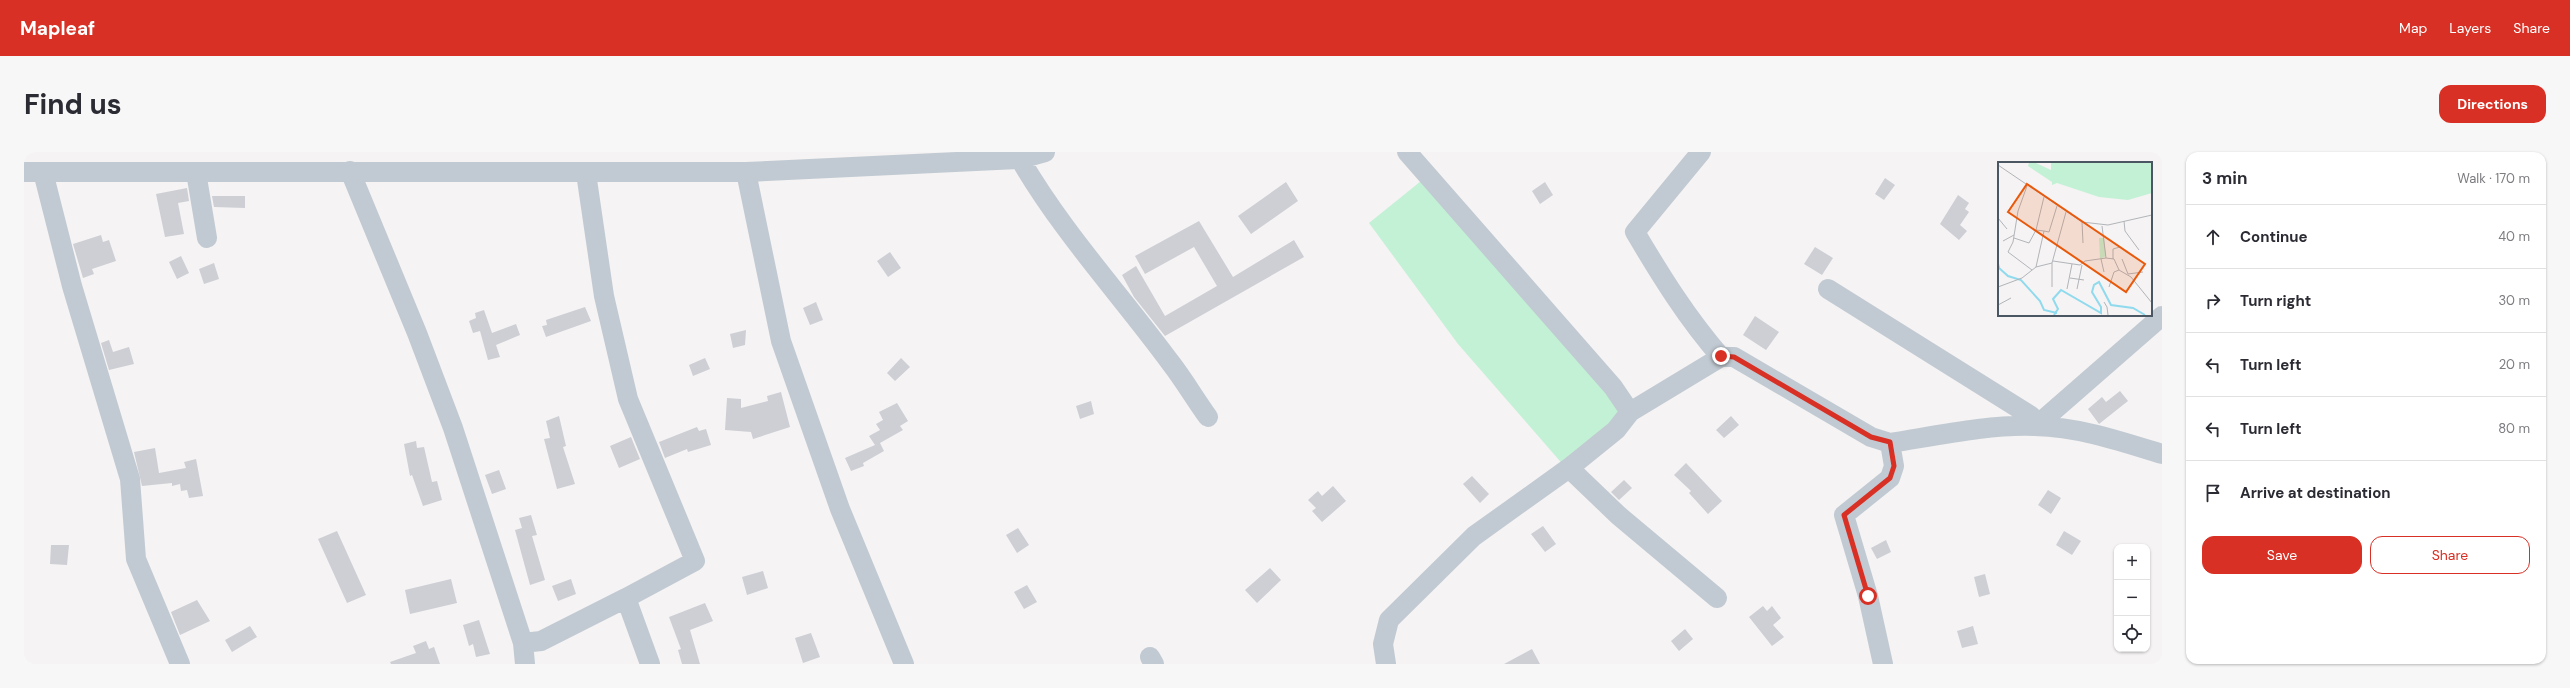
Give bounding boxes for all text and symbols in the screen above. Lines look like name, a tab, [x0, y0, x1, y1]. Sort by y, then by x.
text: Mapleaf	[20, 16, 95, 41]
text: Map	[2399, 19, 2427, 37]
text: Layers	[2449, 19, 2491, 37]
text: Share	[2513, 19, 2550, 37]
button: Directions	[2439, 85, 2546, 123]
text: Find us	[24, 86, 122, 123]
inset map	[1998, 162, 2152, 316]
text: 3 min	[2202, 167, 2247, 189]
text: Walk · 170 m	[2457, 170, 2530, 187]
icon: ahead	[2202, 226, 2224, 248]
text: Continue	[2240, 227, 2308, 247]
text: 40 m	[2498, 228, 2530, 245]
icon: right	[2202, 290, 2224, 312]
text: Turn right	[2240, 291, 2311, 311]
text: 30 m	[2498, 292, 2530, 309]
route end	[1712, 347, 1730, 365]
icon: left	[2202, 354, 2224, 376]
text: Turn left	[2240, 355, 2301, 375]
text: 20 m	[2499, 356, 2530, 373]
icon: left	[2202, 418, 2224, 440]
text: Turn left	[2240, 419, 2301, 439]
text: 80 m	[2498, 420, 2530, 437]
icon: arrive	[2202, 482, 2224, 504]
text: Arrive at destination	[2240, 483, 2391, 503]
button: Save	[2202, 536, 2362, 574]
button: Share	[2370, 536, 2530, 574]
map controls	[2114, 544, 2150, 652]
button: +	[2114, 544, 2150, 580]
button: −	[2114, 580, 2150, 616]
route start	[1859, 587, 1877, 605]
button: locate	[2114, 616, 2150, 652]

